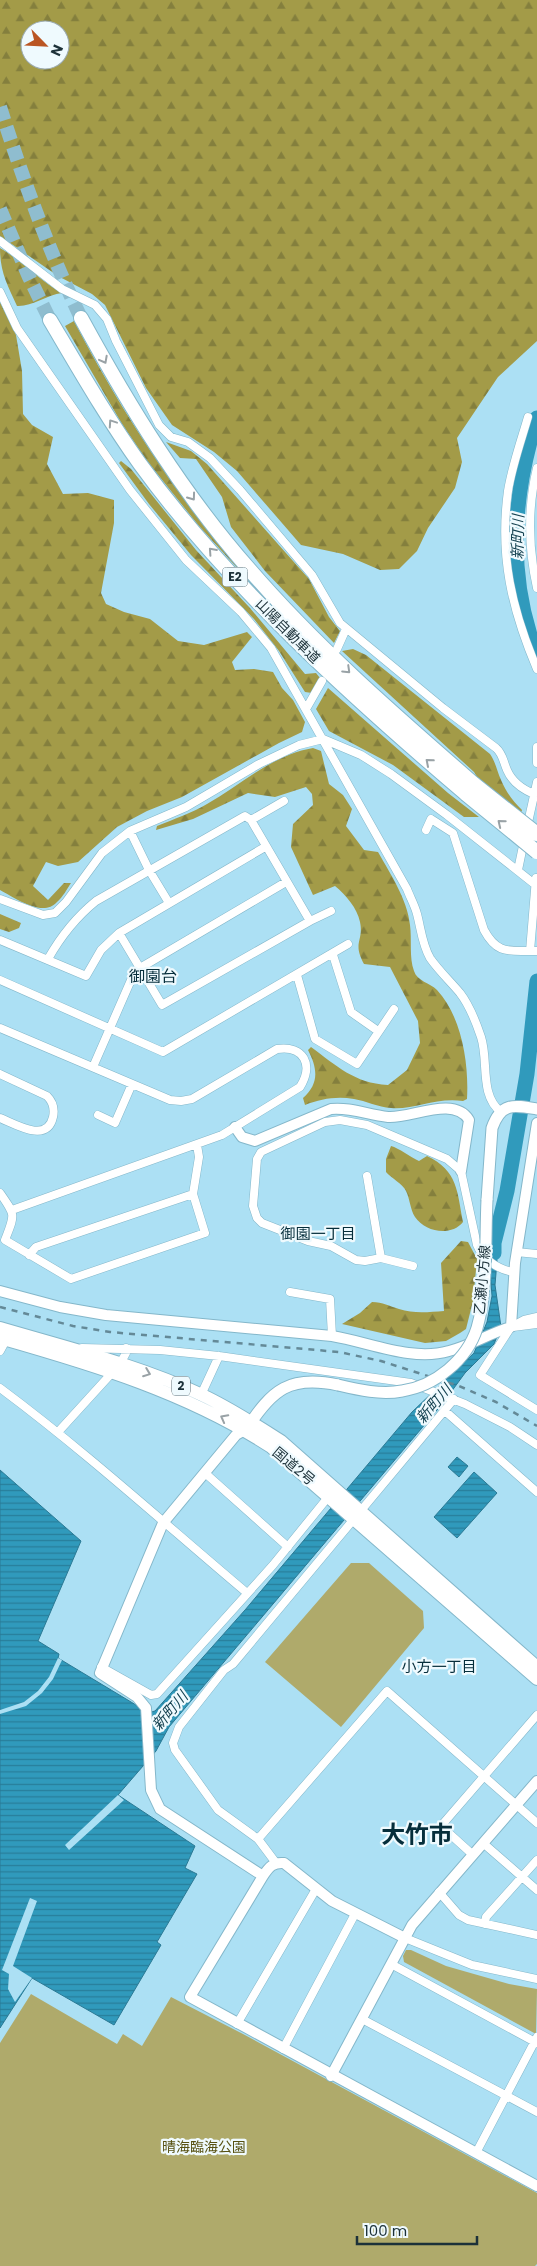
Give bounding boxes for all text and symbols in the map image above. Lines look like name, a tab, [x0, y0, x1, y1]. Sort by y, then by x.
north arrow	[20, 20, 70, 70]
text: N	[46, 41, 68, 59]
one-way arrow	[98, 355, 108, 364]
one-way arrow	[109, 420, 118, 429]
one-way arrow	[186, 491, 195, 501]
water label: 新町川	[507, 512, 528, 560]
one-way arrow	[209, 548, 218, 557]
road number: E2	[222, 568, 248, 586]
street label: 山陽自動車道	[251, 594, 325, 668]
one-way arrow	[341, 664, 350, 673]
one-way arrow	[425, 759, 434, 768]
one-way arrow	[498, 819, 507, 828]
district label: 御園台	[129, 965, 177, 988]
district label: 御園一丁目	[280, 1223, 356, 1244]
street label: 乙瀬小方線	[469, 1244, 495, 1316]
one-way arrow	[142, 1367, 151, 1377]
road number: 2	[172, 1376, 190, 1395]
water label: 新町川	[411, 1378, 458, 1428]
one-way arrow	[221, 1414, 230, 1424]
street label: 国道2号	[268, 1442, 320, 1490]
district label: 小方一丁目	[401, 1656, 477, 1677]
water label: 新町川	[147, 1685, 194, 1735]
district label: 大竹市	[381, 1818, 453, 1851]
park label: 晴海臨海公園	[162, 2137, 246, 2157]
scale bar	[357, 2214, 477, 2246]
text: 100 m	[364, 2220, 407, 2241]

